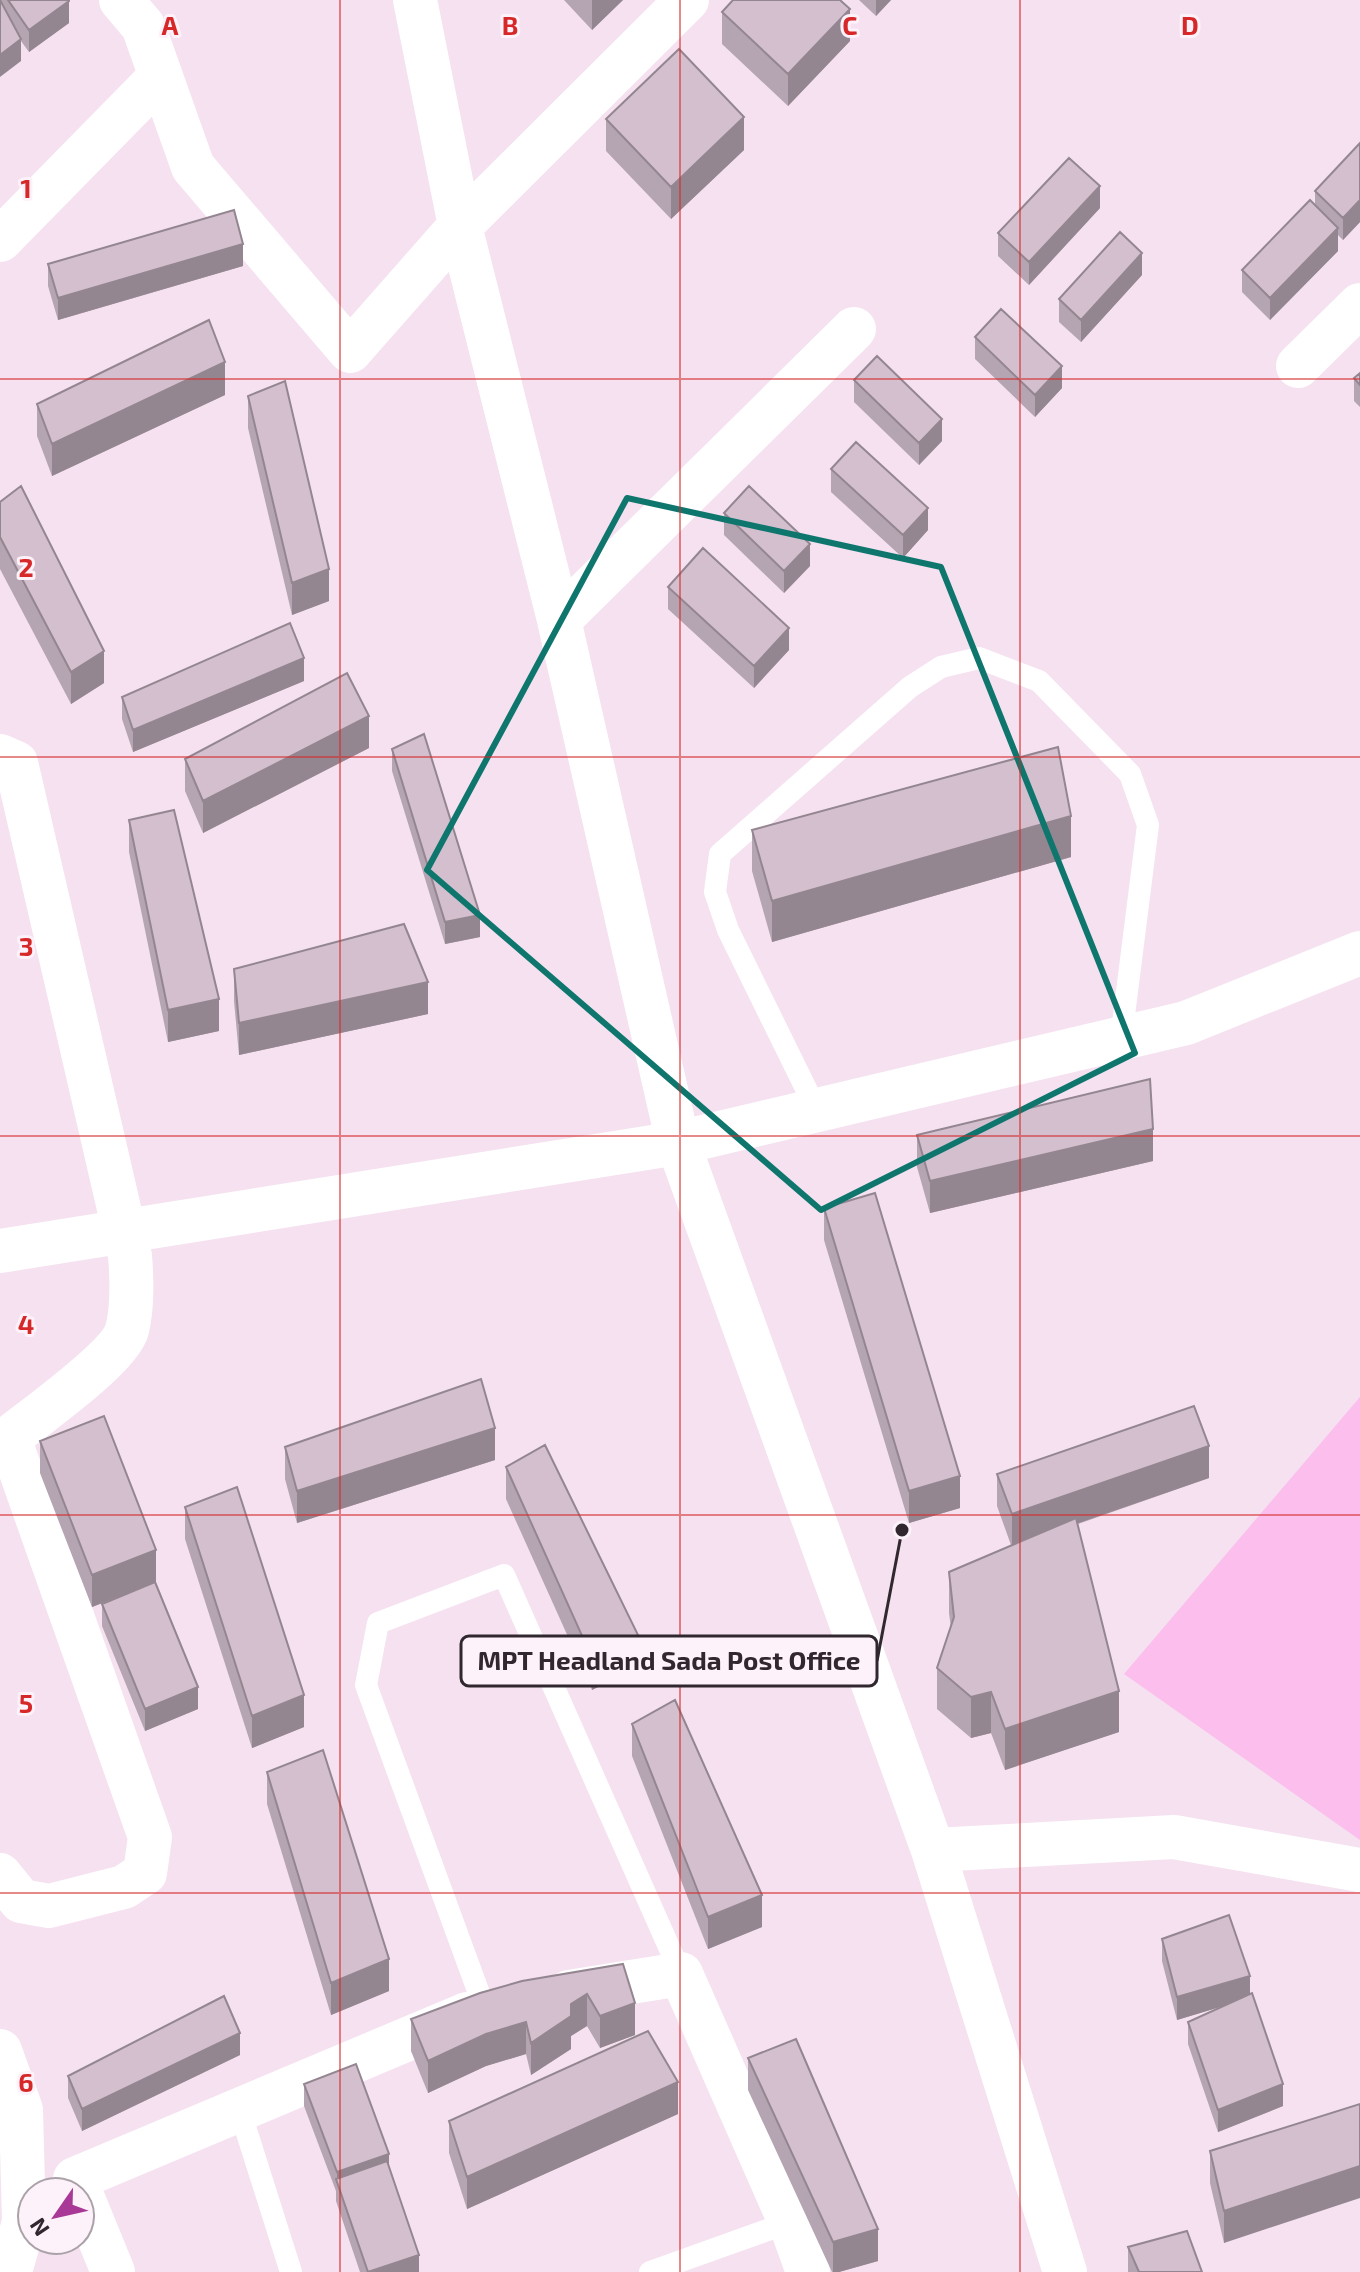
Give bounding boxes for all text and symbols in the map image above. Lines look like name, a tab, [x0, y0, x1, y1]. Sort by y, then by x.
text: A	[162, 9, 179, 40]
text: B	[502, 9, 518, 40]
text: C	[842, 9, 858, 40]
text: D	[1181, 9, 1199, 40]
text: 1	[20, 172, 32, 203]
text: 2	[18, 551, 34, 582]
text: 3	[19, 930, 33, 961]
text: 4	[18, 1308, 34, 1339]
callout: MPT Headland Sada Post Office	[461, 1636, 877, 1686]
text: MPT Headland Sada Post Office	[477, 1644, 861, 1675]
text: 5	[19, 1687, 33, 1718]
text: 6	[18, 2066, 34, 2097]
north arrow	[16, 2176, 96, 2256]
text: N	[23, 2214, 54, 2242]

